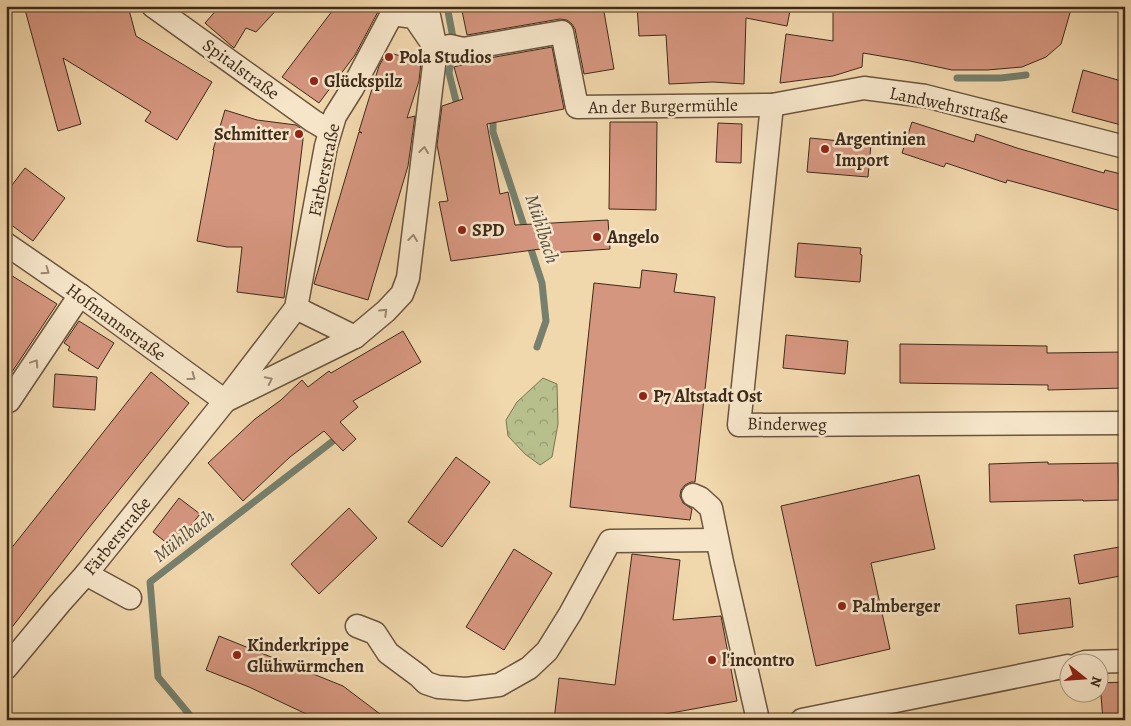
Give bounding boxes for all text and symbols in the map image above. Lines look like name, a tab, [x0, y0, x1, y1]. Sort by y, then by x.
street label: Spitalstraße	[198, 33, 284, 105]
place label: Pola Studios	[399, 45, 492, 69]
marker: Pola Studios	[383, 51, 395, 63]
place label: Glückspilz	[324, 69, 402, 93]
marker: Glückspilz	[308, 75, 320, 87]
street label: Landwehrstraße	[887, 81, 1011, 129]
street label: An der Burgermühle	[587, 93, 738, 119]
street label: Färberstraße	[302, 121, 346, 219]
place label: Schmitter	[214, 122, 290, 146]
place label: Argentinien Import	[834, 127, 926, 172]
marker: Schmitter	[293, 128, 305, 140]
marker: Argentinien Import	[819, 143, 831, 155]
one-way arrow	[418, 146, 429, 154]
water label: Mühlbach	[519, 191, 565, 267]
place label: SPD	[472, 218, 505, 242]
marker: SPD	[456, 224, 468, 236]
place label: Angelo	[606, 225, 659, 249]
marker: Angelo	[591, 231, 603, 243]
one-way arrow	[407, 234, 418, 242]
one-way arrow	[41, 265, 50, 274]
street label: Hofmannstraße	[61, 278, 171, 366]
one-way arrow	[378, 309, 387, 318]
one-way arrow	[28, 359, 38, 368]
one-way arrow	[186, 372, 195, 380]
one-way arrow	[264, 376, 273, 386]
place label: P7 Altstadt Ost	[653, 384, 762, 408]
marker: P7 Altstadt Ost	[637, 390, 649, 402]
street label: Binderweg	[747, 411, 827, 437]
street label: Färberstraße	[78, 492, 156, 580]
water label: Mühlbach	[148, 504, 220, 568]
place label: Palmberger	[852, 594, 941, 618]
marker: Palmberger	[836, 600, 848, 612]
place label: Kinderkrippe Glühwürmchen	[247, 633, 364, 678]
place label: l'incontro	[722, 648, 795, 672]
marker: Kinderkrippe Glühwürmchen	[231, 649, 243, 661]
marker: l'incontro	[706, 654, 718, 666]
north arrow	[1058, 654, 1108, 704]
text: N	[1085, 674, 1107, 689]

